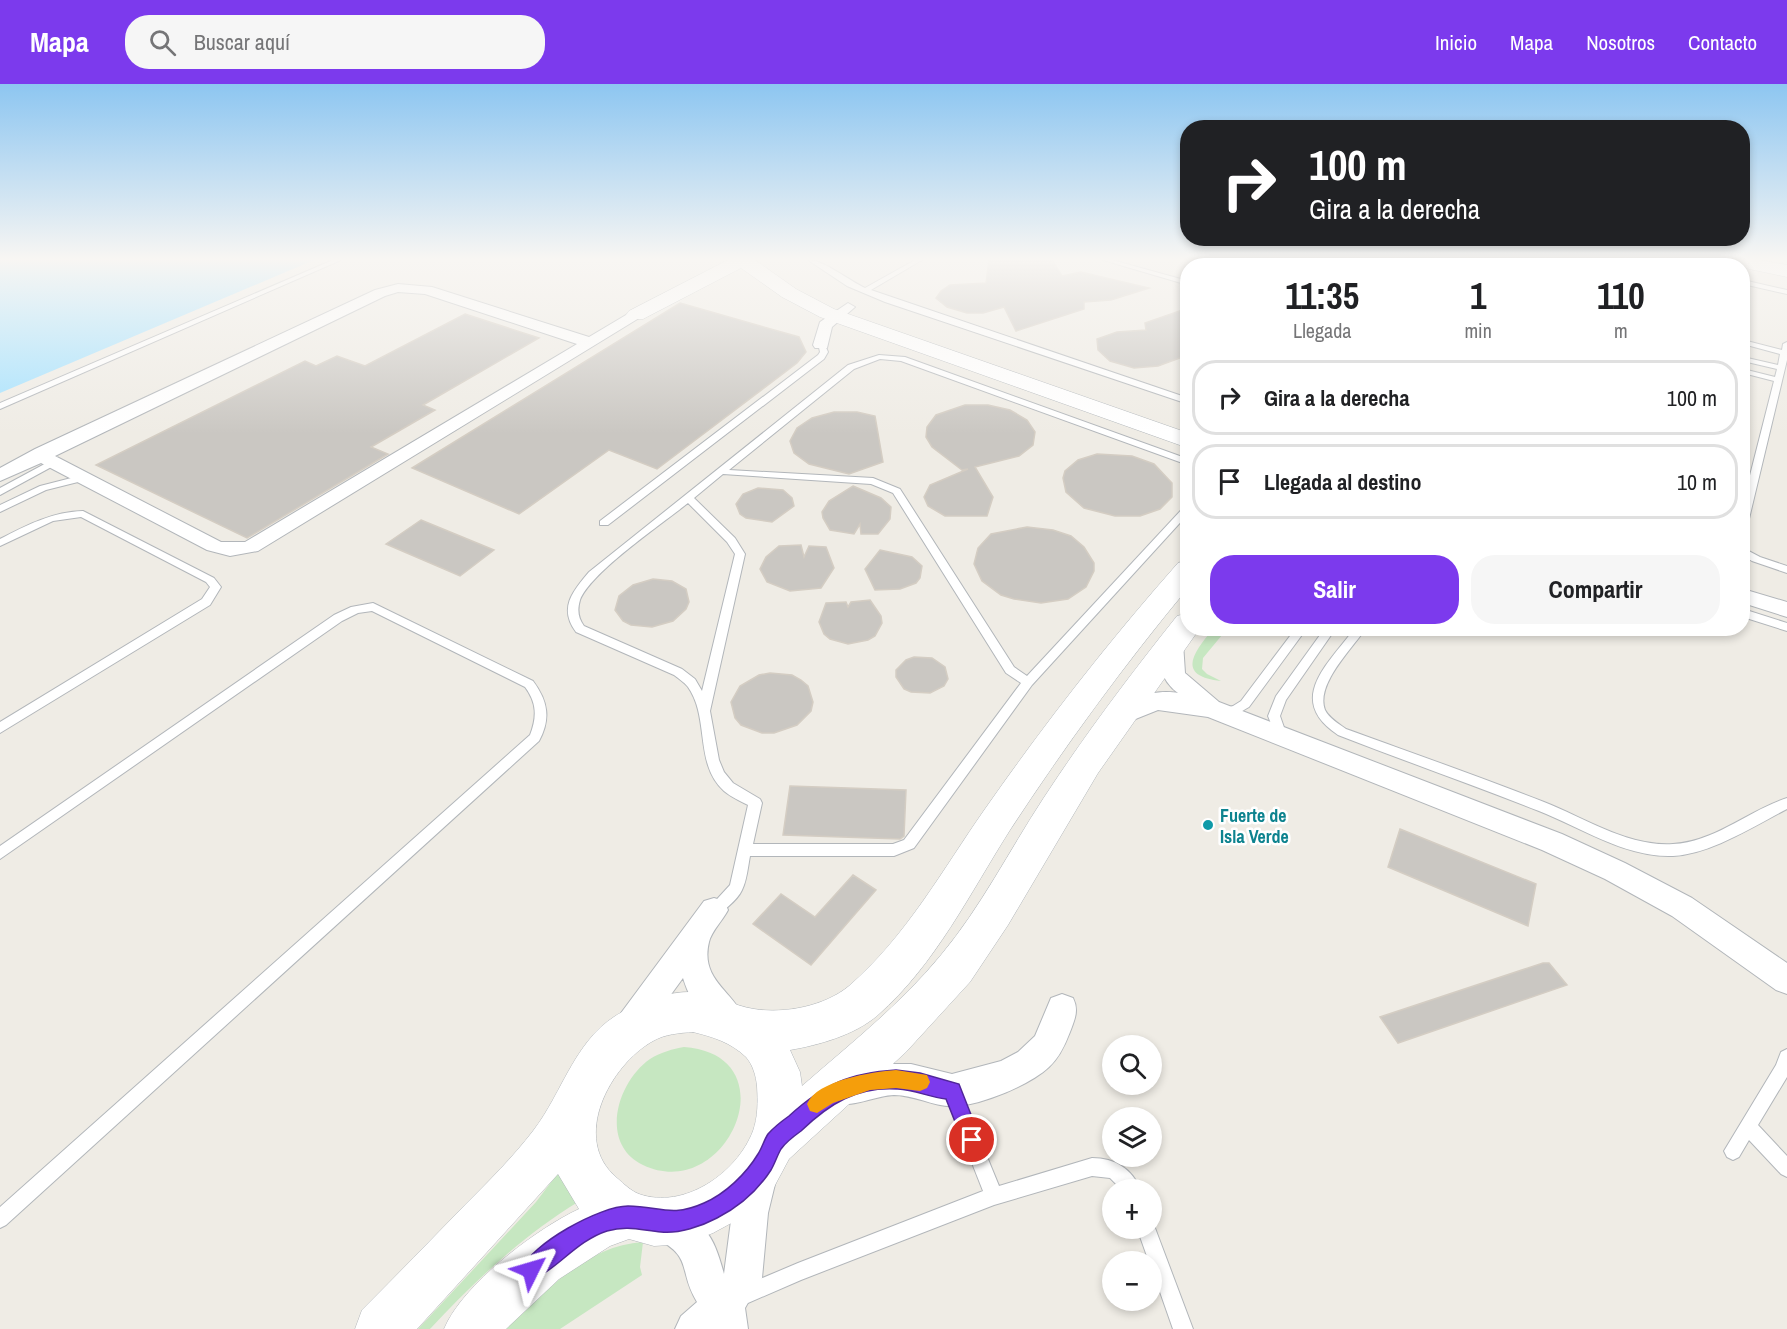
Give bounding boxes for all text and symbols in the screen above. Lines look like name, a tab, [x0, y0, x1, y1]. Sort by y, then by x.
search box	[125, 15, 545, 69]
text: Mapa	[30, 23, 89, 61]
icon: search	[146, 26, 179, 59]
text: Buscar aquí	[194, 27, 290, 57]
text: Inicio	[1435, 28, 1477, 57]
text: Mapa	[1510, 28, 1553, 57]
text: Nosotros	[1586, 28, 1655, 57]
text: Contacto	[1688, 28, 1757, 57]
text: 100 m	[1309, 137, 1407, 193]
icon: right	[1210, 144, 1288, 222]
text: Gira a la derecha	[1309, 191, 1480, 227]
text: 11:35	[1285, 272, 1359, 320]
text: 1	[1470, 272, 1486, 320]
text: 110	[1597, 272, 1645, 320]
text: Llegada	[1293, 317, 1351, 344]
text: min	[1464, 317, 1492, 344]
text: m	[1614, 317, 1628, 344]
icon: right	[1213, 381, 1246, 414]
text: Gira a la derecha	[1264, 383, 1409, 413]
text: 100 m	[1667, 383, 1717, 413]
icon: arrive	[1213, 465, 1246, 498]
text: Llegada al destino	[1264, 467, 1421, 497]
text: 10 m	[1677, 467, 1717, 497]
button: Salir	[1210, 555, 1459, 624]
button: Compartir	[1471, 555, 1720, 624]
place label: Fuerte de Isla Verde	[1220, 803, 1289, 849]
marker: Fuerte de Isla Verde	[1201, 818, 1215, 832]
map controls	[1102, 1035, 1162, 1311]
button: search	[1102, 1035, 1162, 1095]
button: layers	[1102, 1107, 1162, 1167]
pin	[946, 1114, 997, 1165]
icon: arrive	[955, 1123, 988, 1156]
button: +	[1102, 1179, 1162, 1239]
position arrow	[499, 1238, 563, 1302]
button: −	[1102, 1251, 1162, 1311]

